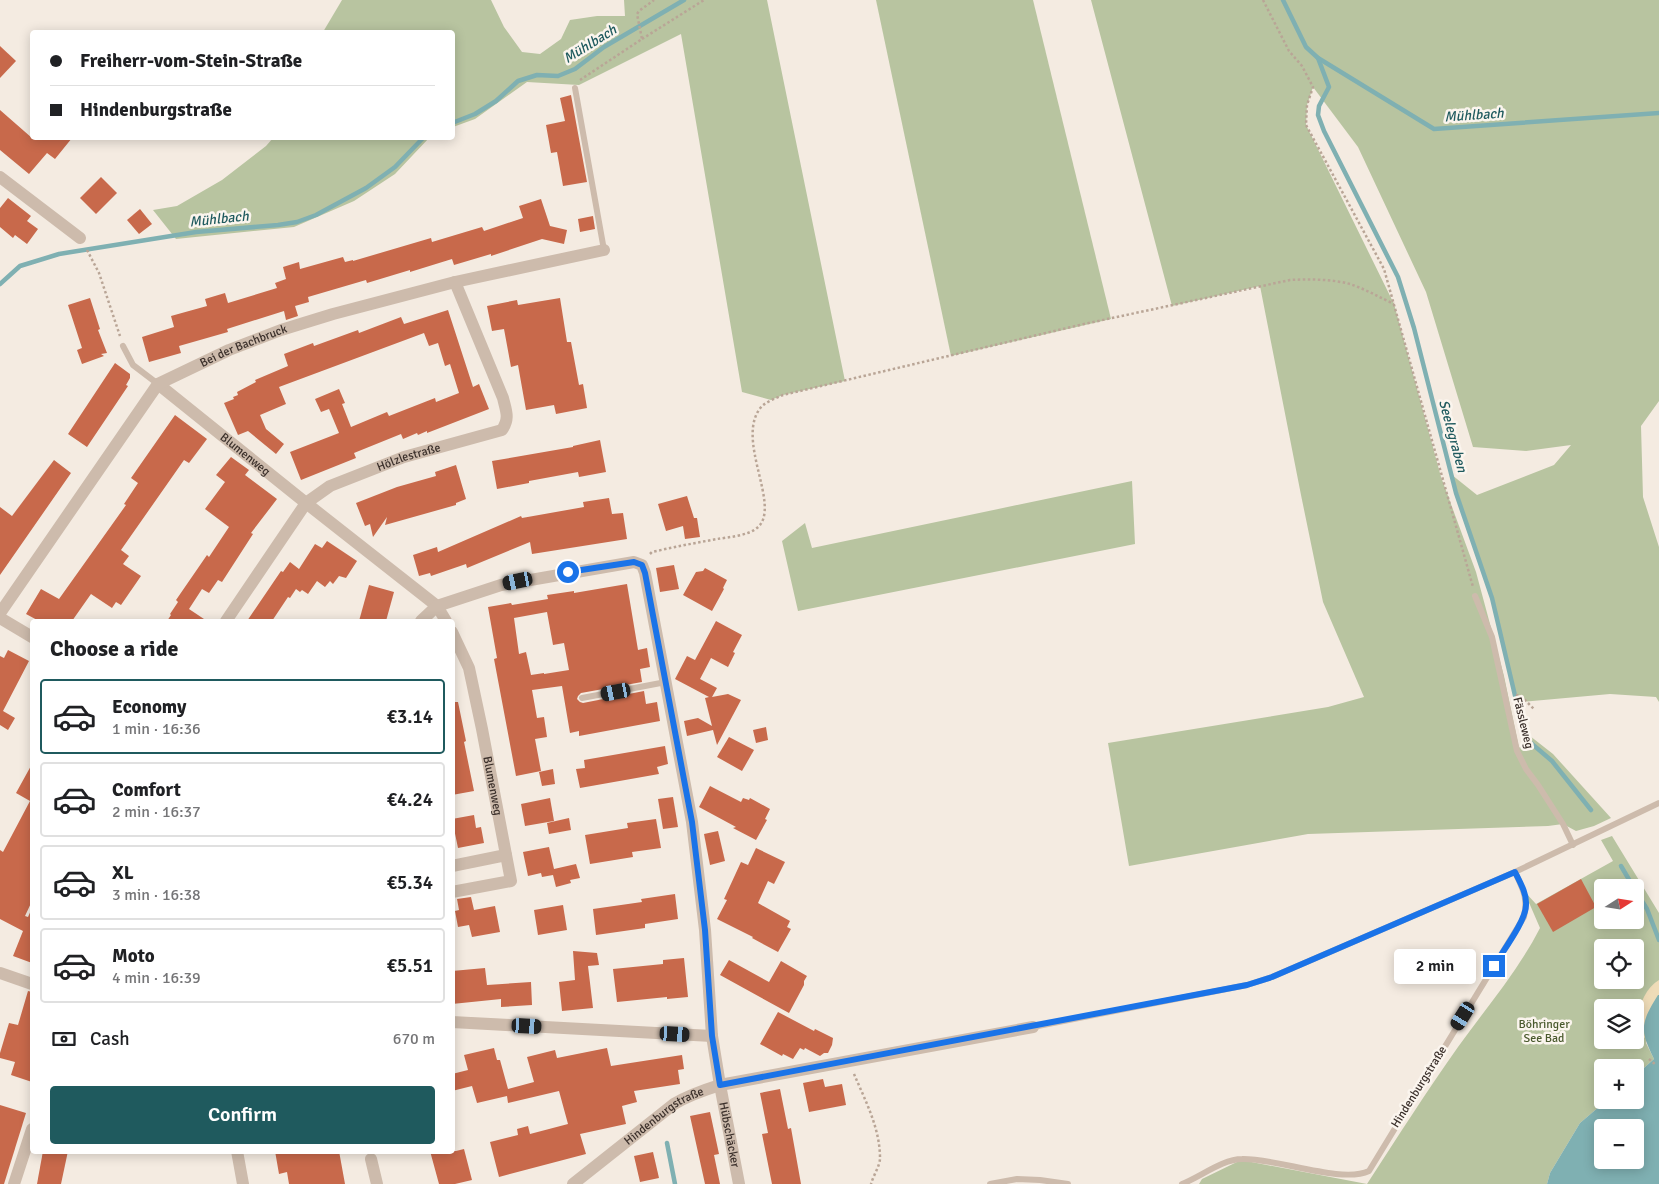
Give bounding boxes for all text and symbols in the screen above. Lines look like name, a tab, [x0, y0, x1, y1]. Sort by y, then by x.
water label: Mühlbach	[560, 21, 620, 67]
text: Freiherr-vom-Stein-Straße	[80, 49, 302, 73]
text: Hindenburgstraße	[80, 98, 232, 122]
water label: Mühlbach	[1444, 104, 1505, 126]
water label: Mühlbach	[189, 207, 250, 231]
street label: Bei der Bachbruck	[197, 321, 289, 370]
water label: Seelegraben	[1435, 398, 1471, 474]
street label: Blumenweg	[217, 430, 273, 479]
street label: Hölzlestraße	[375, 440, 442, 474]
route start	[557, 561, 579, 583]
car	[501, 571, 534, 591]
text: Choose a ride	[50, 635, 178, 662]
car	[599, 682, 632, 702]
icon: car	[52, 694, 97, 739]
text: Economy	[112, 695, 186, 719]
street label: Fässleweg	[1509, 696, 1537, 750]
text: €3.14	[387, 705, 433, 729]
text: 1 min · 16:36	[112, 719, 201, 739]
street label: Blumenweg	[480, 755, 506, 817]
icon: car	[52, 777, 97, 822]
text: Comfort	[112, 778, 181, 802]
text: €4.24	[387, 788, 433, 812]
text: 2 min · 16:37	[112, 802, 201, 822]
icon: car	[52, 860, 97, 905]
text: XL	[112, 861, 134, 885]
text: €5.34	[387, 871, 433, 895]
north arrow	[1594, 879, 1644, 929]
map controls	[1594, 879, 1644, 1169]
text: 3 min · 16:38	[112, 885, 201, 905]
button: locate	[1594, 939, 1644, 989]
icon: car	[52, 943, 97, 988]
text: Moto	[112, 944, 155, 968]
callout: 2 min	[1394, 948, 1476, 984]
text: €5.51	[387, 954, 433, 978]
route end	[1483, 955, 1505, 977]
text: 2 min	[1416, 956, 1454, 976]
text: 4 min · 16:39	[112, 968, 201, 988]
car	[1448, 999, 1477, 1033]
button: layers	[1594, 999, 1644, 1049]
park label: Böhringer See Bad	[1518, 1017, 1570, 1046]
car	[511, 1018, 542, 1034]
icon: cash	[50, 1025, 78, 1053]
car	[659, 1026, 690, 1042]
text: Cash	[90, 1027, 130, 1051]
text: 670 m	[393, 1029, 435, 1049]
street label: Hindenburgstraße	[1388, 1043, 1450, 1131]
button: +	[1594, 1059, 1644, 1109]
street label: Hindenburgstraße	[621, 1084, 706, 1148]
button: Confirm	[50, 1086, 435, 1144]
street label: Hübschäcker	[716, 1101, 743, 1169]
button: −	[1594, 1119, 1644, 1169]

